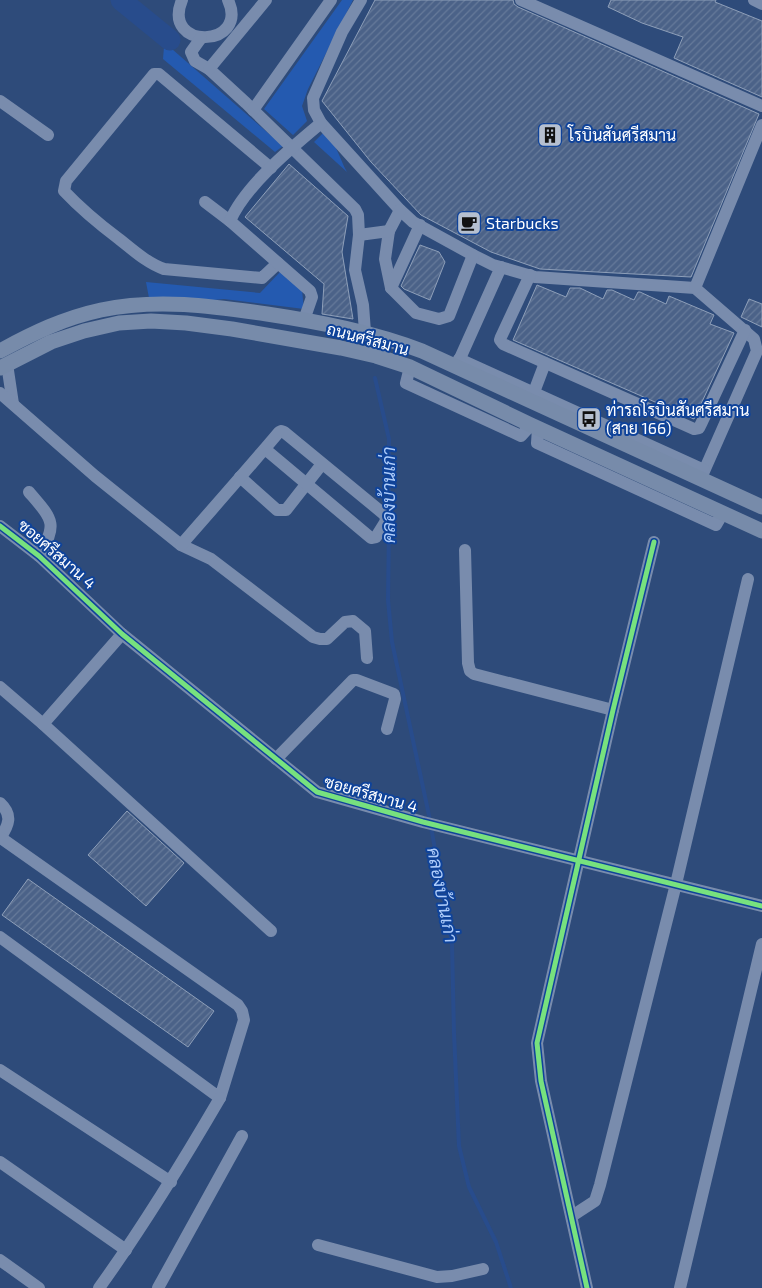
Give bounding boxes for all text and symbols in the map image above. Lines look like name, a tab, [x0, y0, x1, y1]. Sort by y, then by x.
building icon: โรบินสันศรีสมาน	[537, 122, 563, 148]
place label: โรบินสันศรีสมาน	[567, 124, 676, 144]
cafe icon: Starbucks	[456, 210, 482, 236]
place label: Starbucks	[486, 213, 559, 232]
street label: ถนนศรีสมาน	[325, 317, 411, 359]
place label: ท่ารถโรบินสันศรีสมาน (สาย 166)	[606, 399, 750, 437]
bus stop icon: ท่ารถโรบินสันศรีสมาน (สาย 166)	[576, 406, 602, 432]
water label: คลองบ้านเก่า	[377, 446, 399, 543]
street label: ซอยศรีสมาน 4	[15, 514, 101, 592]
street label: ซอยศรีสมาน 4	[322, 770, 420, 816]
water label: คลองบ้านเก่า	[423, 845, 463, 945]

